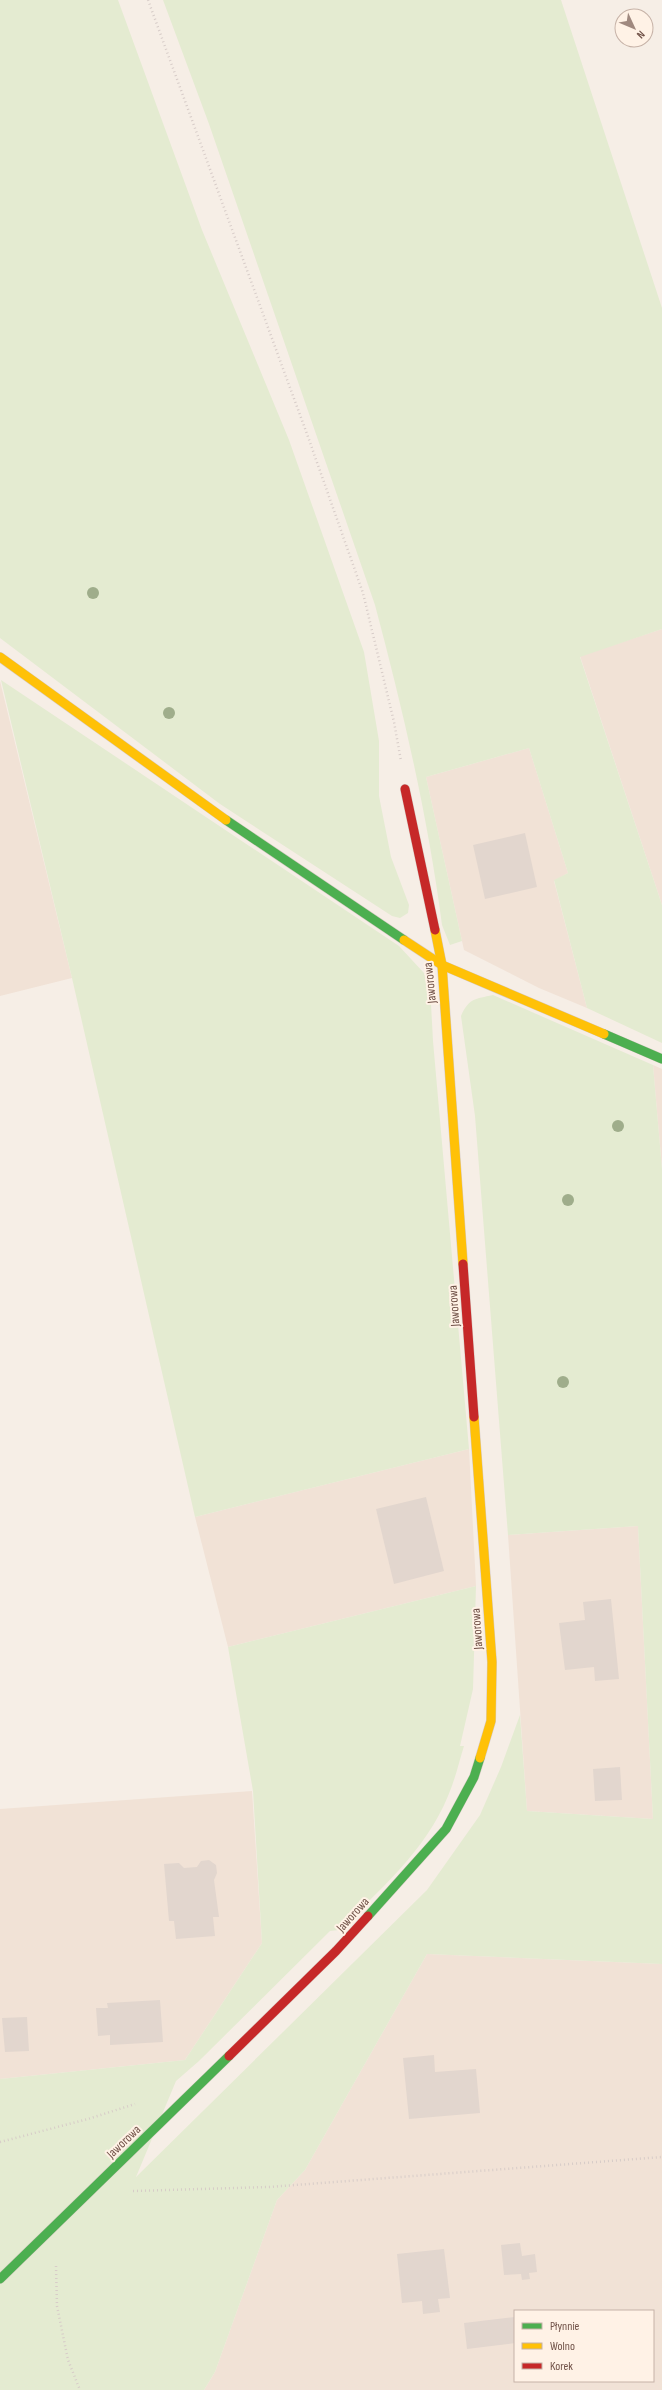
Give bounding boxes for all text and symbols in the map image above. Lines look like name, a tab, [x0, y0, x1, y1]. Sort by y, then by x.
north arrow	[614, 8, 654, 48]
text: N	[634, 28, 648, 41]
street label: Jaworowa	[420, 962, 440, 1005]
street label: Jaworowa	[445, 1285, 463, 1328]
street label: Jaworowa	[468, 1608, 486, 1651]
street label: Jaworowa	[332, 1894, 372, 1936]
street label: Jaworowa	[103, 2122, 144, 2162]
legend	[514, 2310, 654, 2382]
text: Płynnie	[550, 2319, 580, 2334]
text: Wolno	[550, 2339, 575, 2354]
text: Korek	[550, 2359, 573, 2374]

